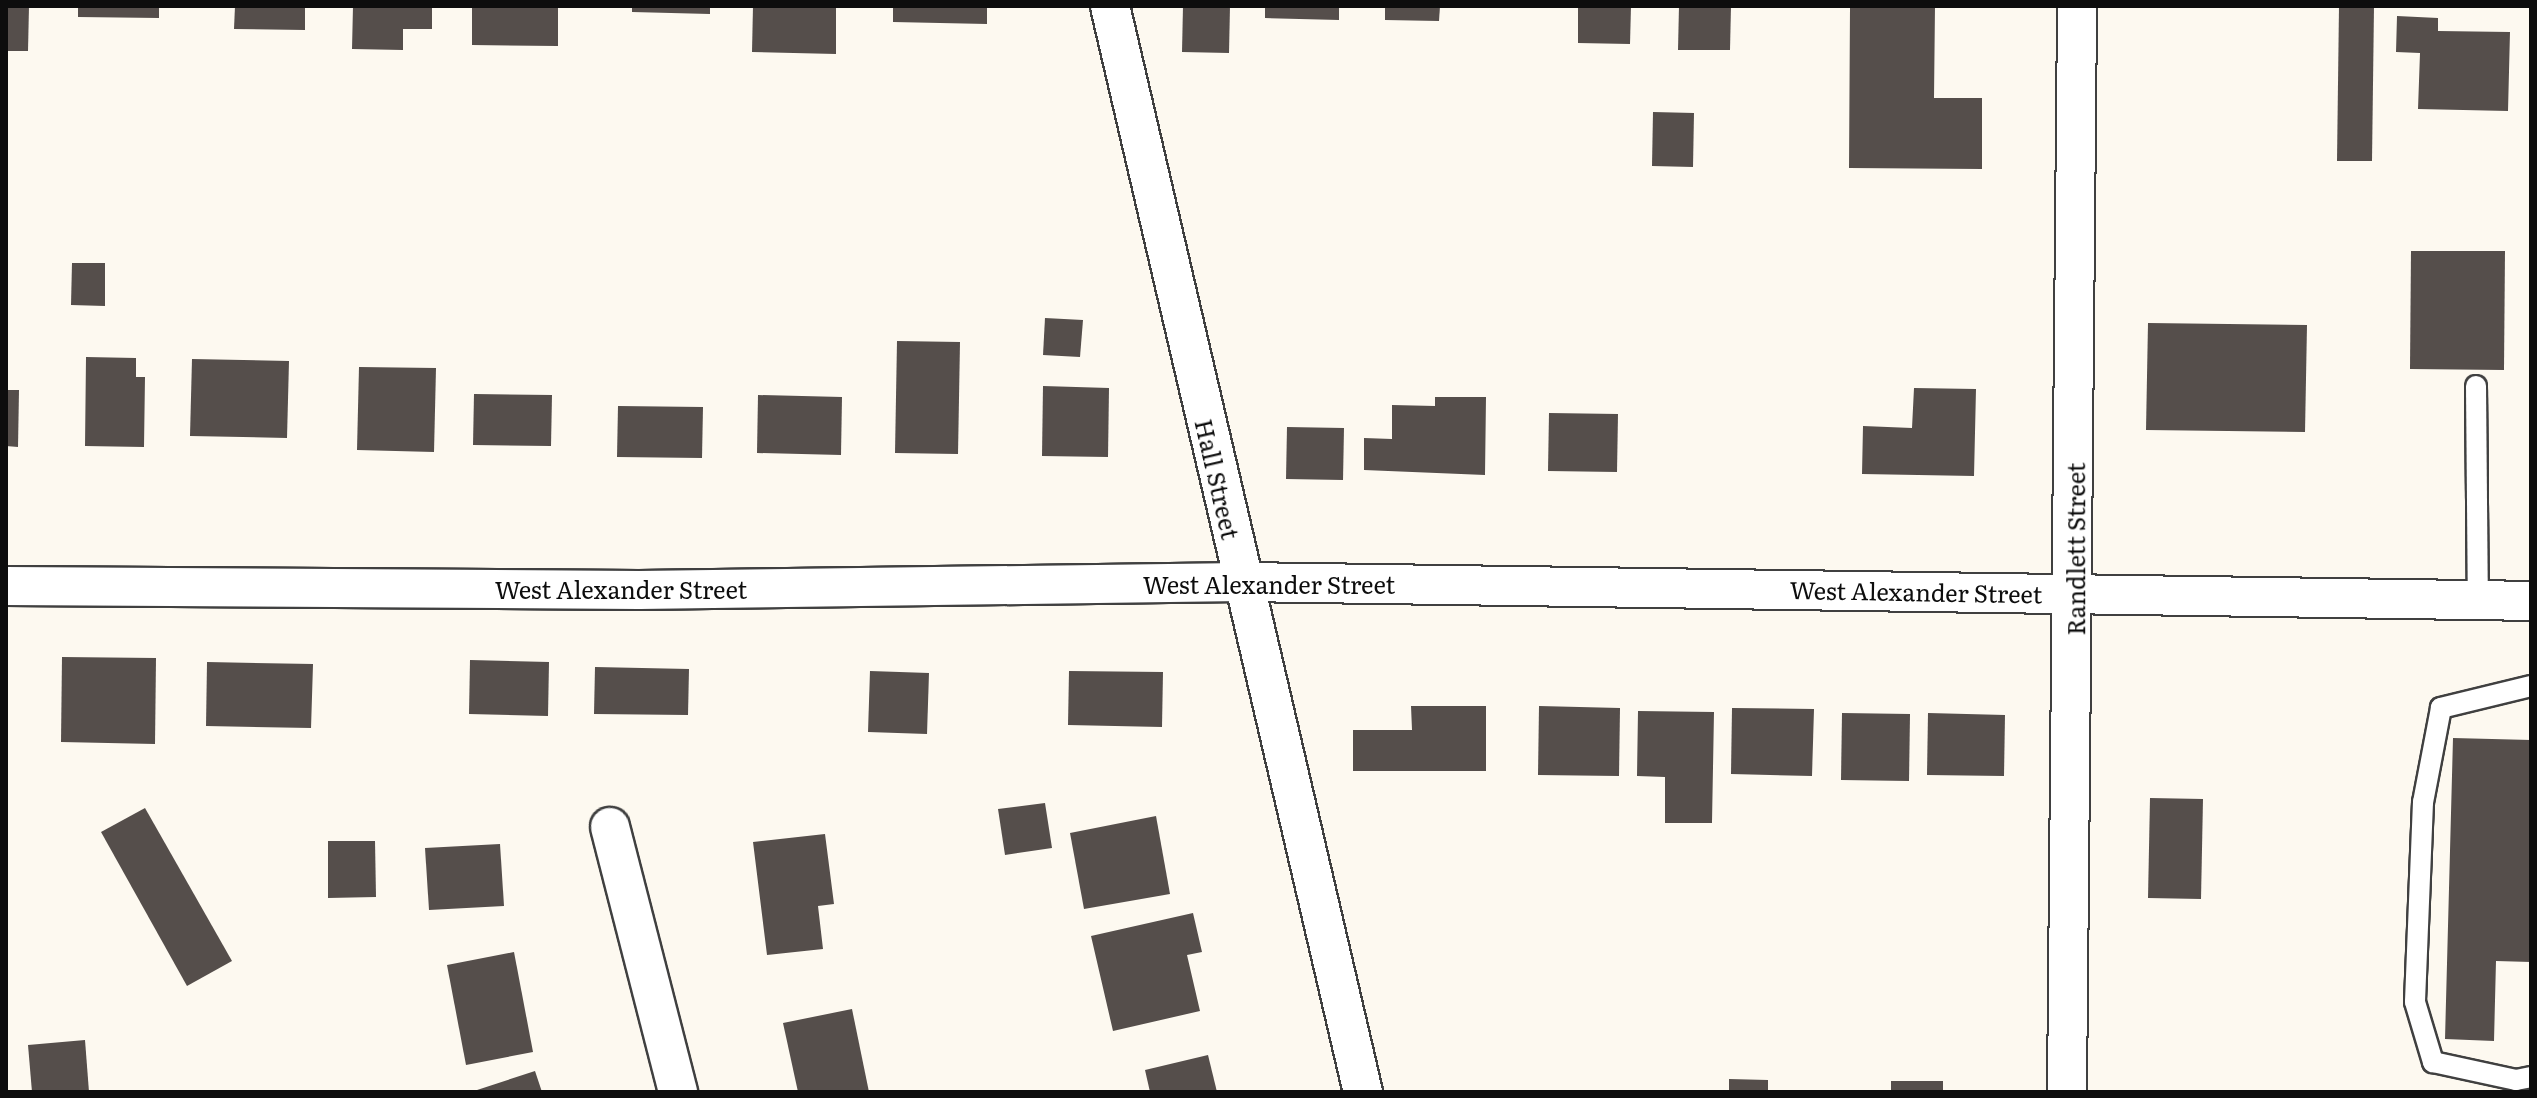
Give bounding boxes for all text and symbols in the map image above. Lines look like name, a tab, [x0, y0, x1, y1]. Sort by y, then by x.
street label: Hall Street	[1190, 416, 1246, 542]
street label: Randlett Street	[2061, 463, 2089, 635]
street label: West Alexander Street	[1143, 570, 1395, 598]
street label: West Alexander Street	[1789, 574, 2043, 608]
street label: West Alexander Street	[495, 575, 747, 603]

